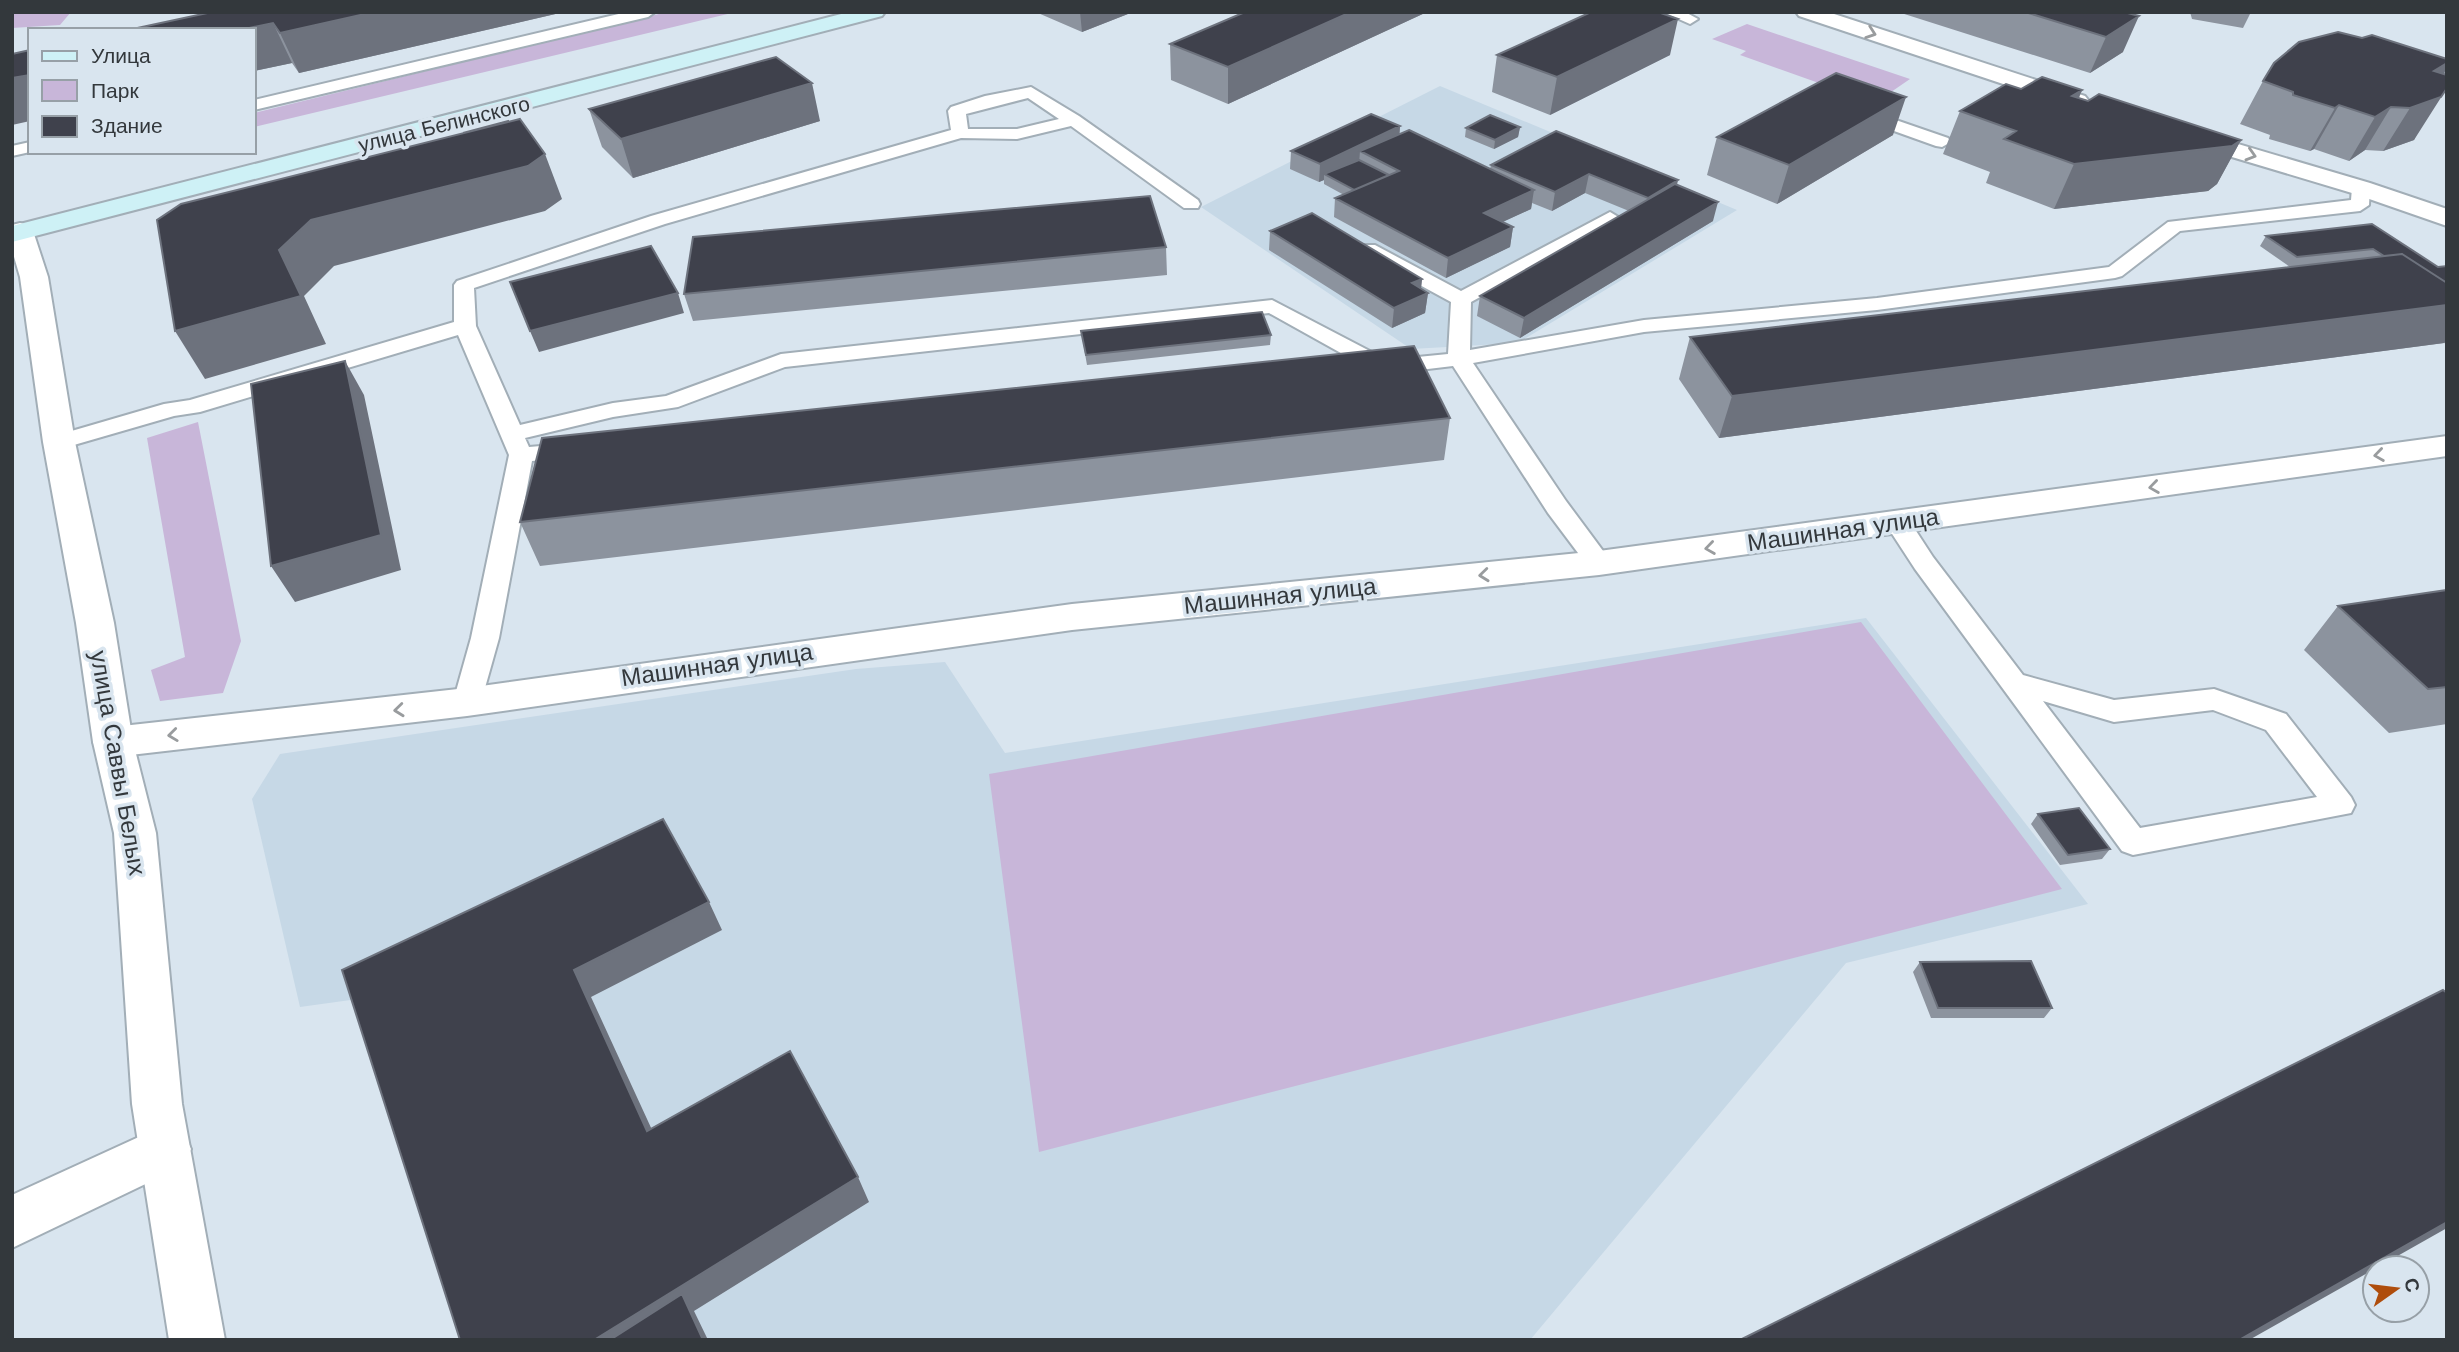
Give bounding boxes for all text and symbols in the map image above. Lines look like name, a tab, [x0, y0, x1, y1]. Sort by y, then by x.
one-way arrow	[1865, 25, 1877, 40]
legend	[28, 28, 256, 154]
text: Улица	[91, 43, 151, 68]
text: Парк	[91, 78, 139, 103]
street label: улица Белинского	[356, 91, 532, 157]
text: Здание	[91, 113, 163, 138]
one-way arrow	[2244, 147, 2257, 161]
one-way arrow	[2373, 447, 2385, 462]
one-way arrow	[2148, 479, 2160, 494]
street label: Машинная улица	[1745, 503, 1941, 557]
one-way arrow	[1704, 541, 1716, 556]
one-way arrow	[1478, 567, 1489, 582]
street label: Машинная улица	[1182, 572, 1378, 620]
street label: Машинная улица	[619, 638, 815, 692]
street label: улица Саввы Белых	[84, 648, 152, 878]
one-way arrow	[393, 702, 405, 717]
one-way arrow	[167, 728, 179, 743]
north arrow	[2361, 1254, 2431, 1324]
text: С	[2399, 1276, 2425, 1295]

